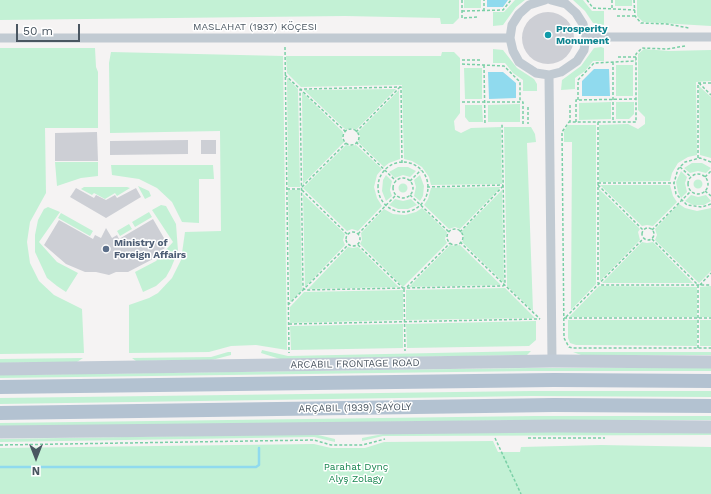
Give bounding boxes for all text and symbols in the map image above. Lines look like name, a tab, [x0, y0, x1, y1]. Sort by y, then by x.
scale bar	[18, 16, 82, 42]
street label: MASLAHAT (1937) KÖÇESI	[193, 21, 317, 33]
place label: Prosperity Monument	[556, 23, 609, 46]
text: 50 m	[23, 24, 53, 38]
marker: Prosperity Monument	[543, 30, 553, 40]
place label: Ministry of Foreign Affairs	[114, 237, 186, 260]
marker: Ministry of Foreign Affairs	[101, 244, 111, 254]
street label: ARCABIL FRONTAGE ROAD	[290, 357, 420, 371]
street label: ARÇABIL (1939) ŞAÝOLY	[298, 401, 412, 415]
north arrow	[16, 438, 56, 478]
park label: Parahat Dynç Alyş Zolagy	[324, 461, 388, 484]
text: N	[32, 464, 40, 477]

